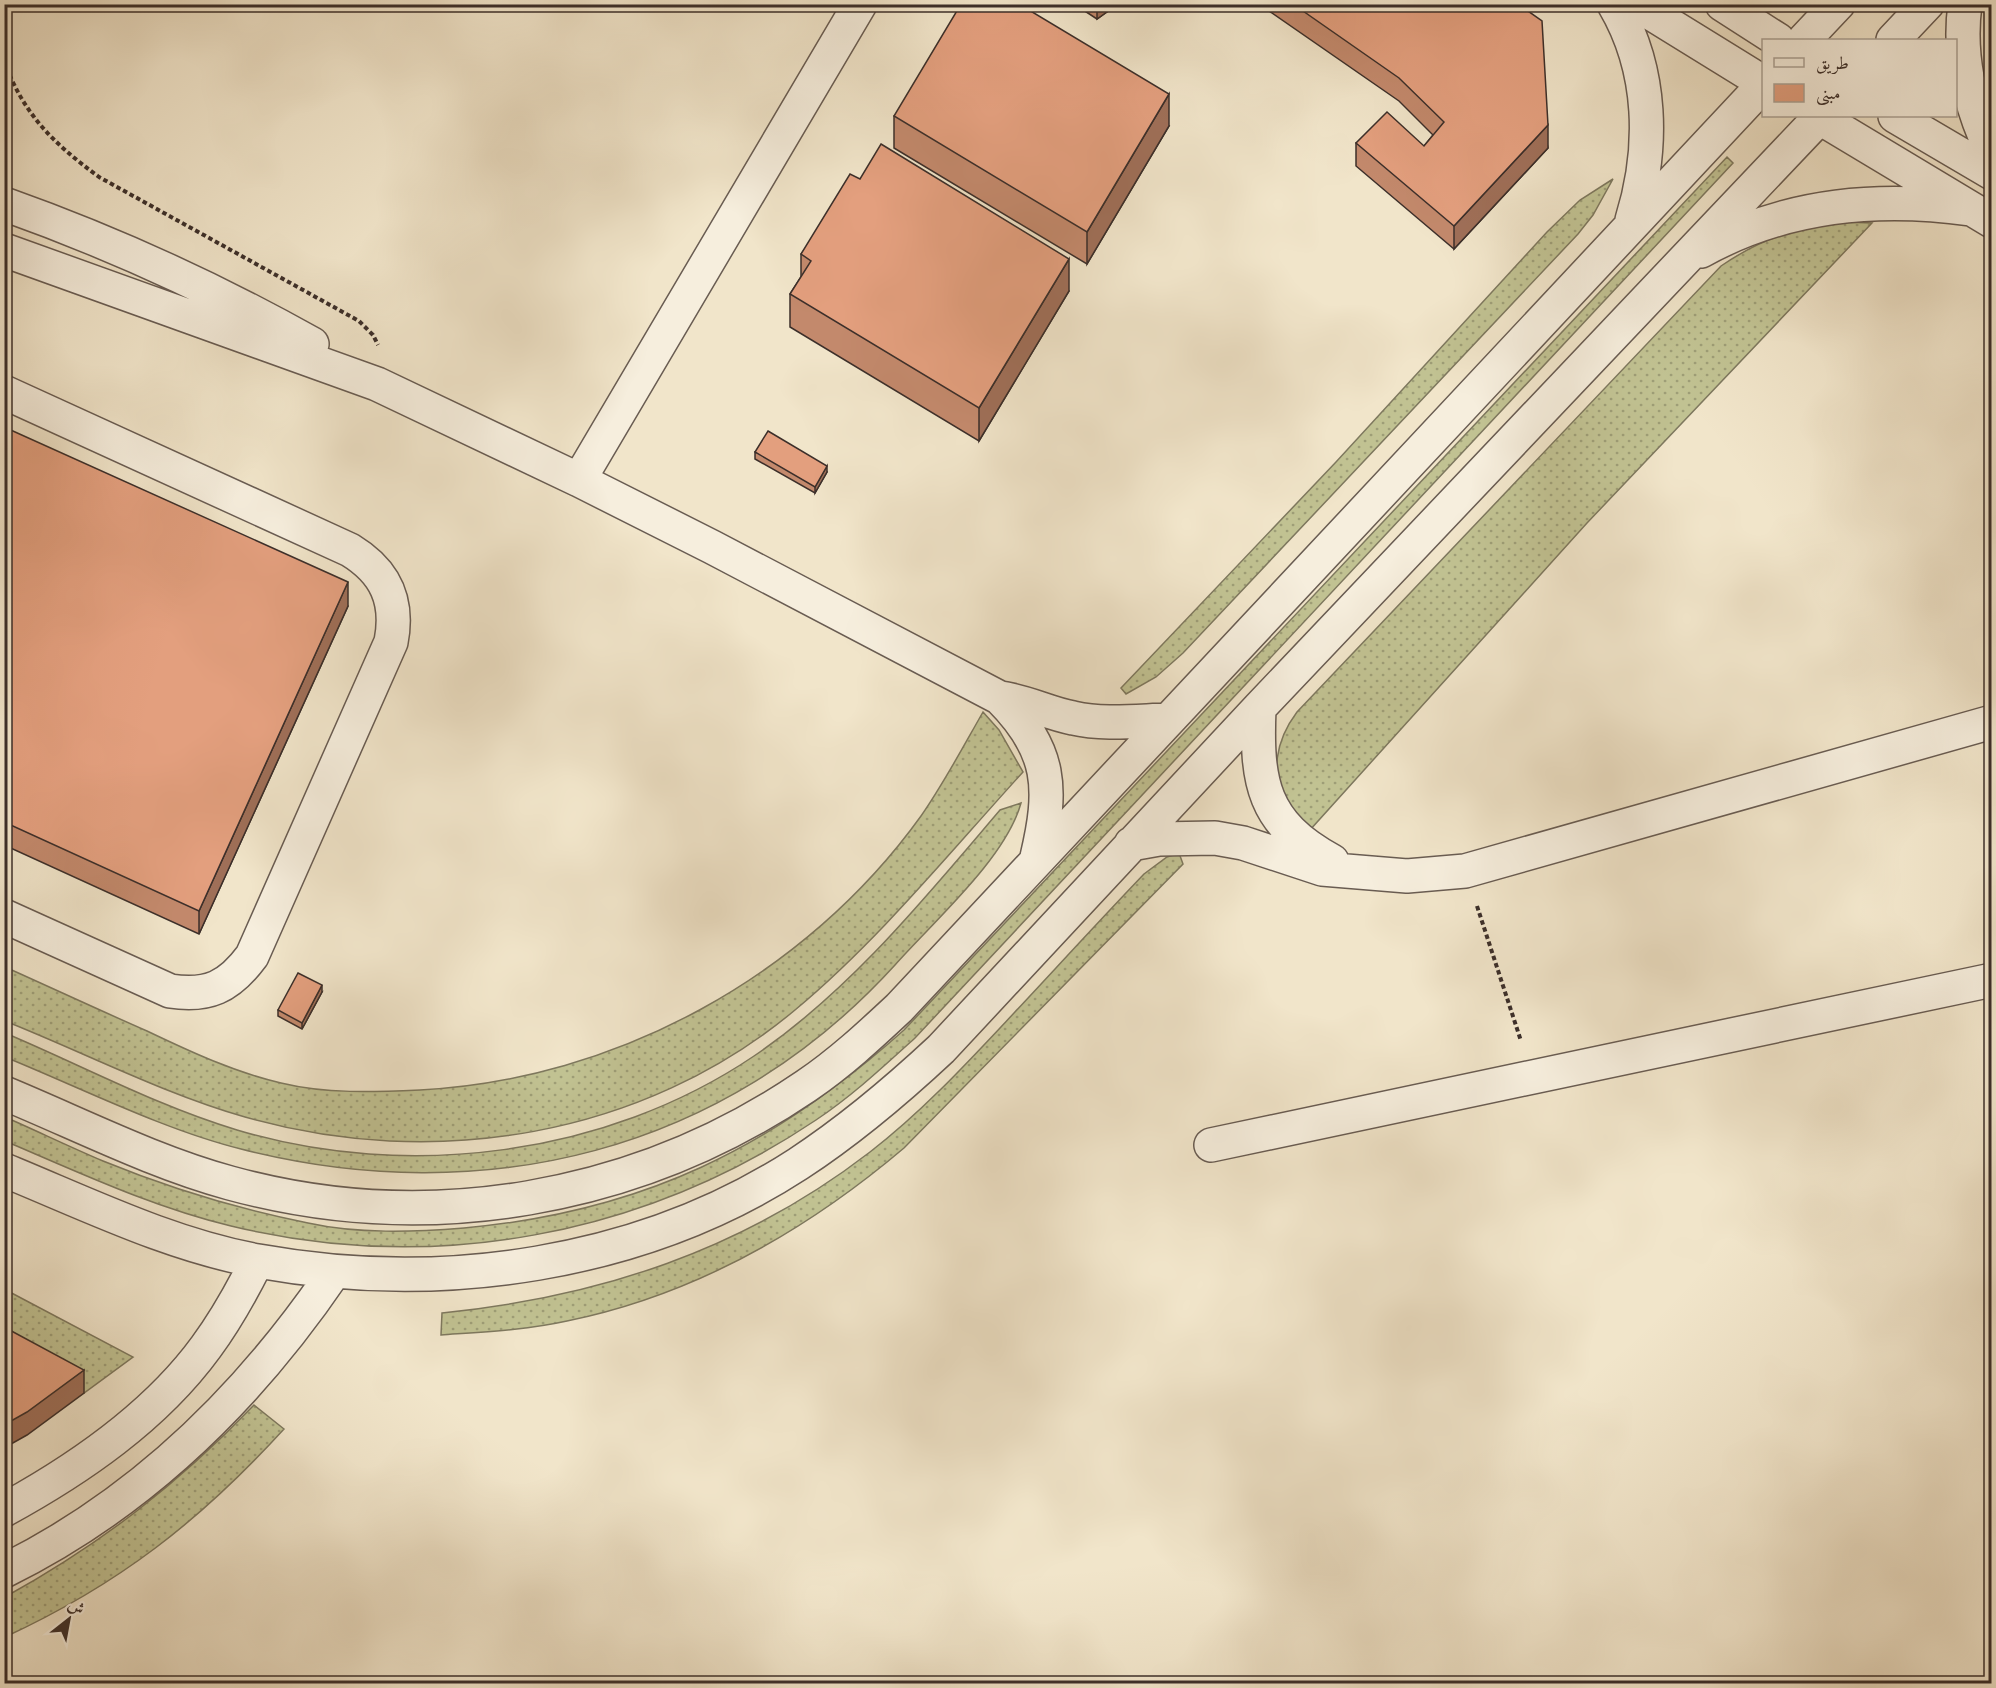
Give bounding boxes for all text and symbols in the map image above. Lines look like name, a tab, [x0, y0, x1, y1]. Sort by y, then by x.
legend	[1762, 39, 1957, 117]
text: طريق	[1816, 49, 1849, 76]
text: مبنى	[1816, 79, 1841, 106]
north arrow	[39, 1589, 99, 1649]
text: ش	[64, 1592, 90, 1621]

